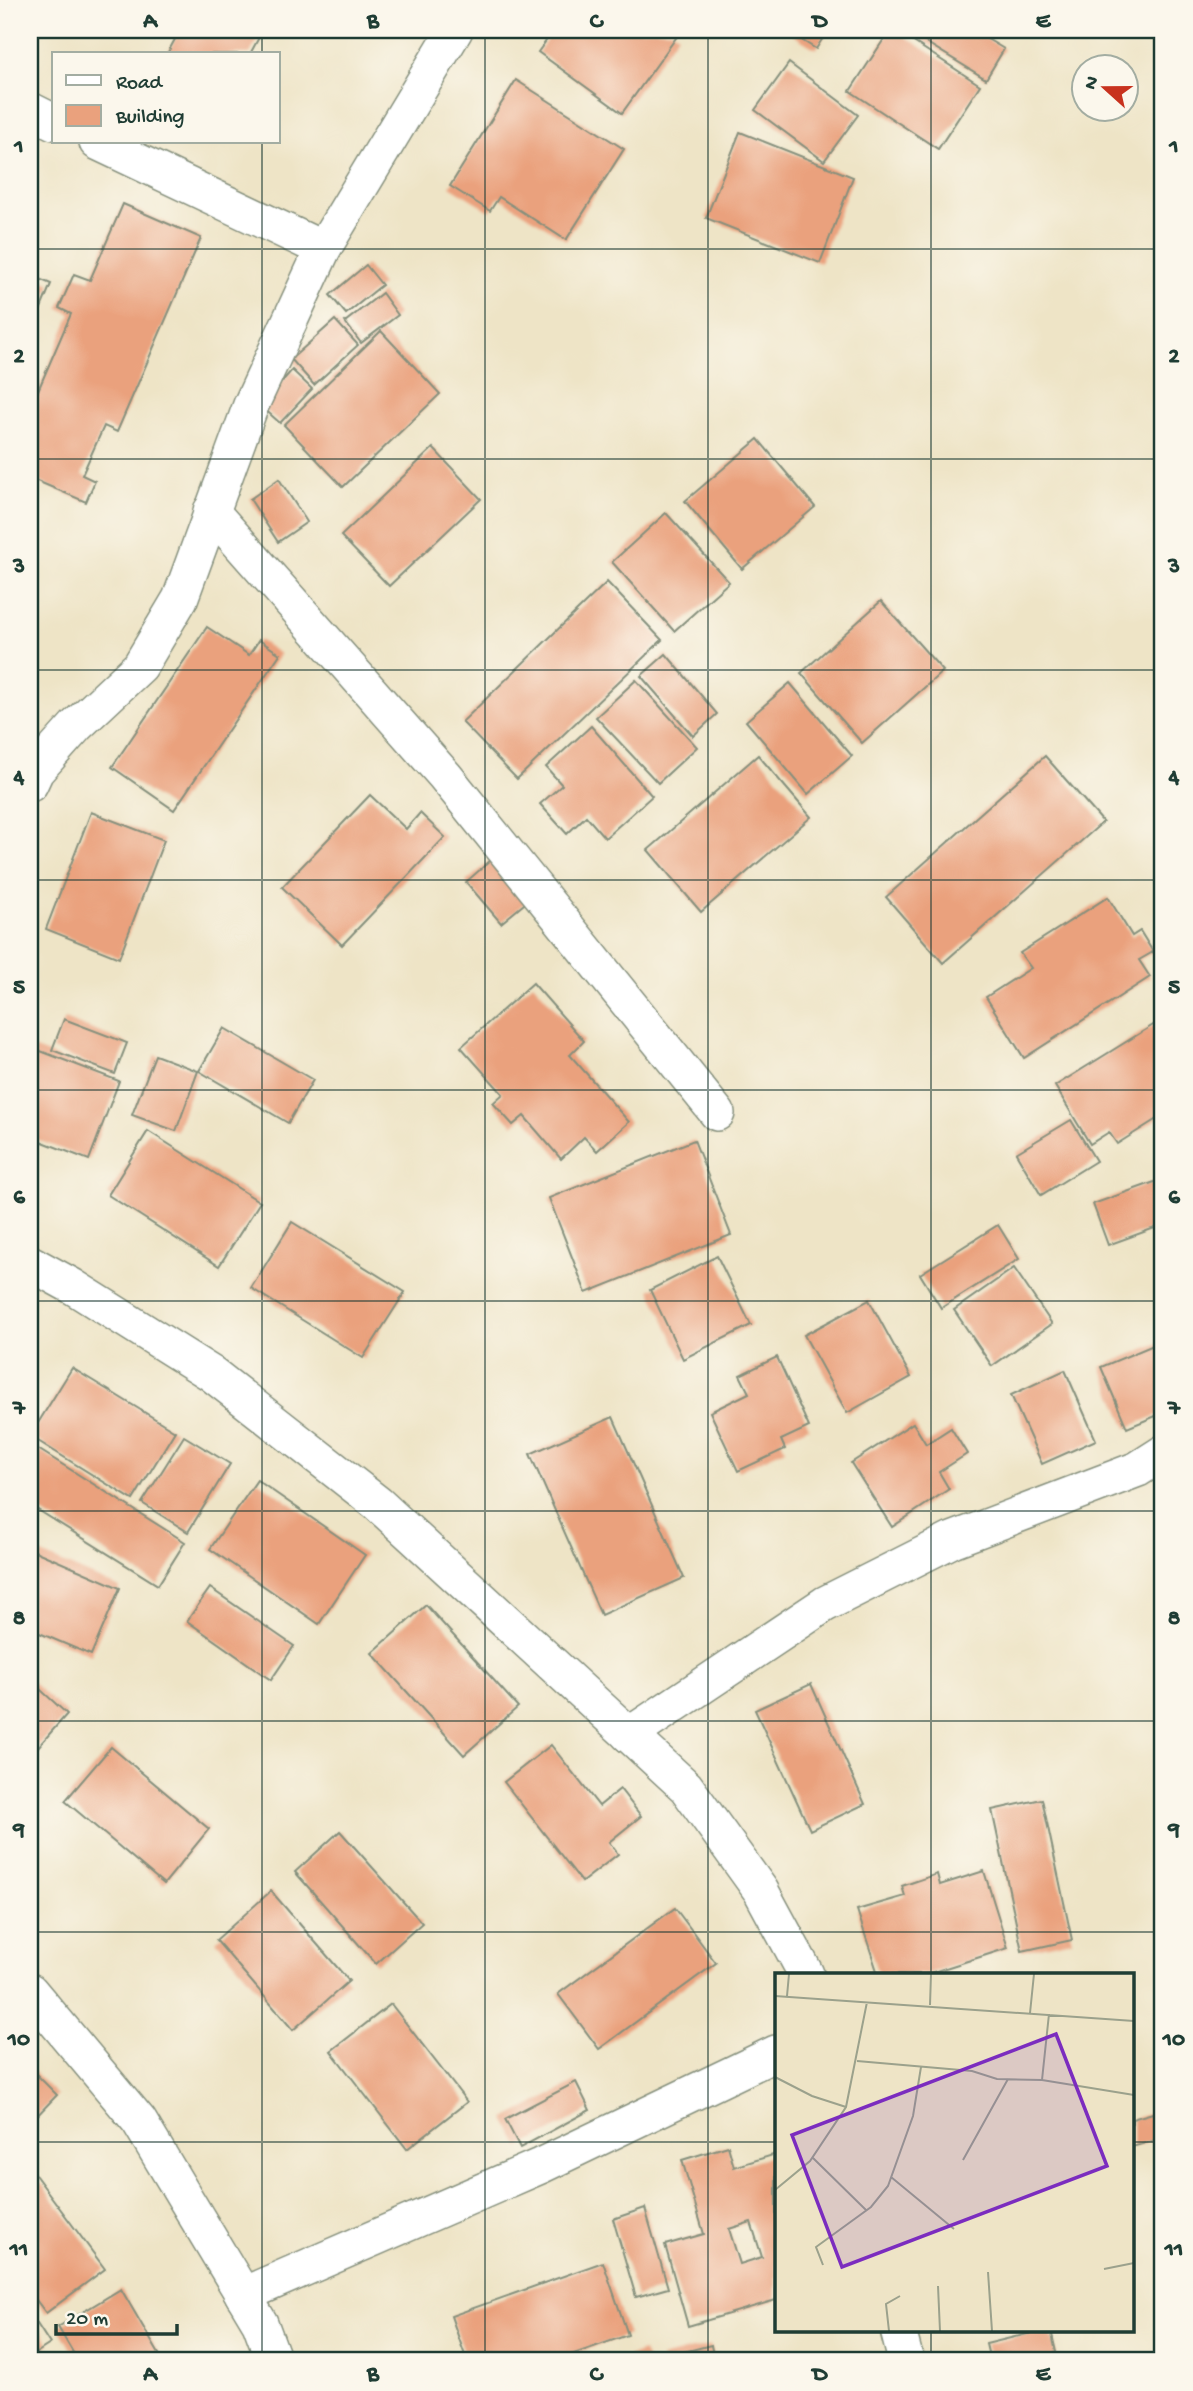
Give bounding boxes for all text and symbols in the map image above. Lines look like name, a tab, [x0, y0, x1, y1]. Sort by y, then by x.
text: A	[142, 9, 158, 36]
text: B	[366, 9, 380, 36]
text: C	[590, 9, 605, 36]
text: D	[811, 9, 829, 36]
text: E	[1036, 9, 1052, 36]
legend	[52, 52, 280, 144]
north arrow	[1070, 52, 1140, 122]
text: Road	[116, 72, 164, 97]
text: N	[1079, 73, 1105, 93]
text: Building	[115, 106, 185, 131]
text: 1	[13, 134, 24, 161]
text: 1	[1168, 134, 1179, 161]
text: 2	[13, 344, 25, 371]
text: 2	[1168, 344, 1180, 371]
text: 3	[12, 554, 25, 581]
text: 3	[1167, 554, 1180, 581]
text: 4	[13, 765, 25, 792]
text: 4	[1168, 765, 1180, 792]
text: 5	[13, 975, 25, 1002]
text: 5	[1168, 975, 1180, 1002]
text: 6	[13, 1185, 26, 1212]
text: 6	[1168, 1185, 1181, 1212]
text: 7	[12, 1396, 26, 1423]
text: 7	[1167, 1396, 1181, 1423]
text: 8	[13, 1606, 26, 1633]
text: 8	[1168, 1606, 1181, 1633]
text: 9	[12, 1817, 25, 1844]
text: 9	[1167, 1817, 1180, 1844]
inset map	[775, 1973, 1134, 2332]
text: 10	[7, 2027, 30, 2054]
text: 10	[1162, 2027, 1185, 2054]
text: 11	[9, 2237, 28, 2264]
text: 11	[1164, 2237, 1183, 2264]
scale bar	[56, 2293, 177, 2337]
text: 20 m	[66, 2308, 108, 2333]
text: A	[142, 2362, 158, 2389]
text: B	[366, 2362, 380, 2389]
text: C	[590, 2362, 605, 2389]
text: D	[811, 2362, 829, 2389]
text: E	[1036, 2362, 1052, 2389]

